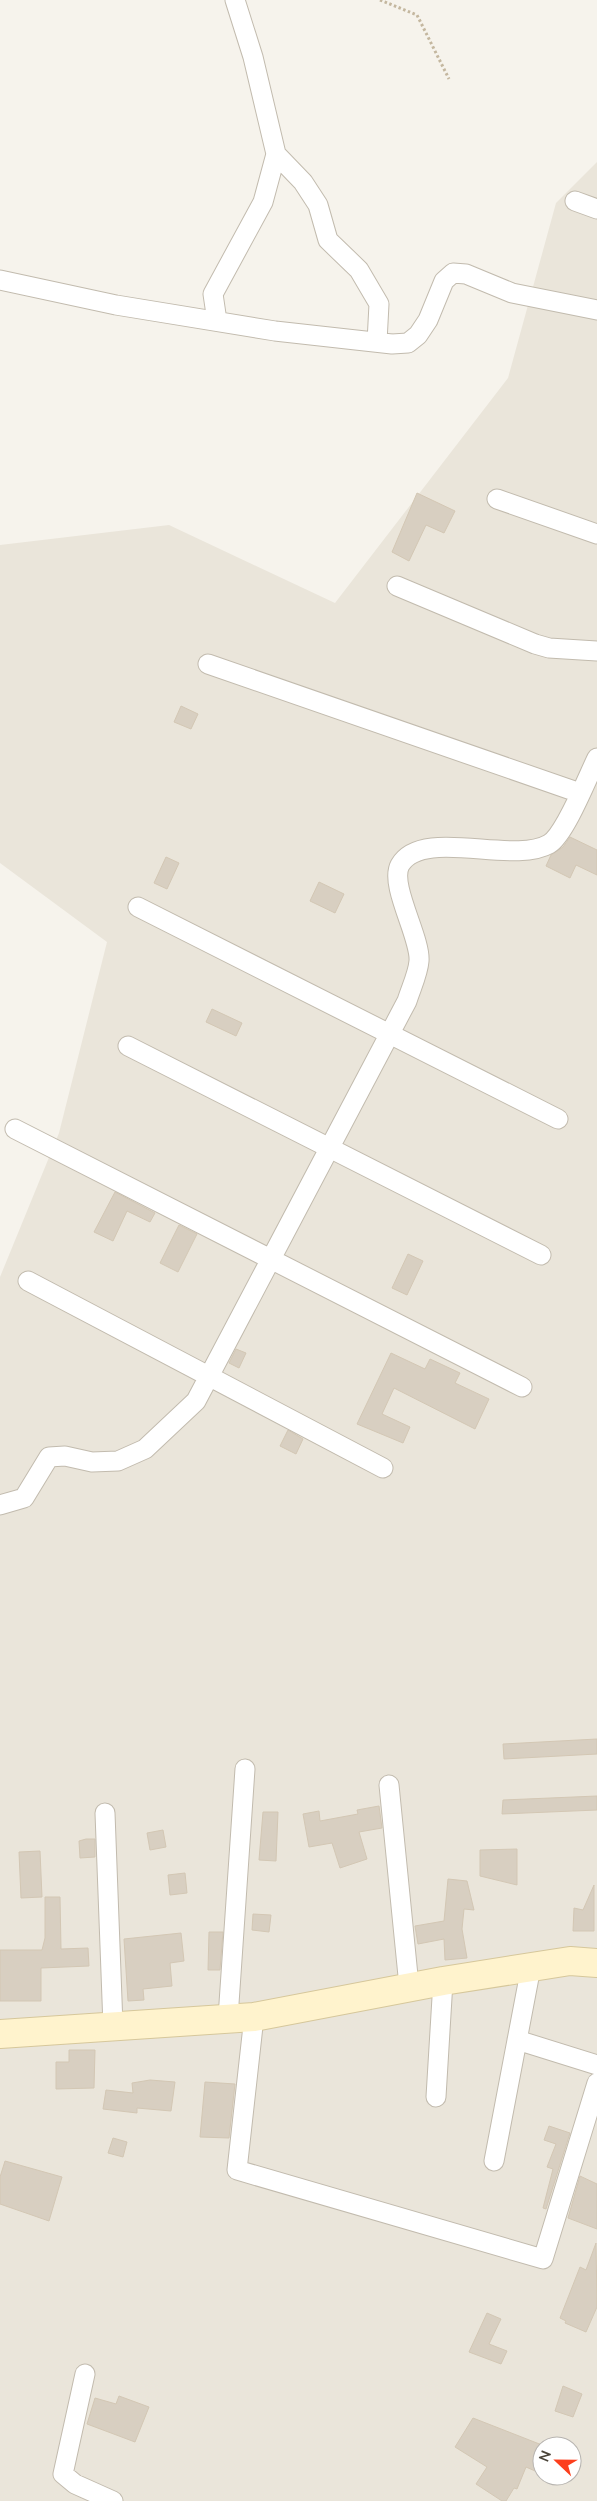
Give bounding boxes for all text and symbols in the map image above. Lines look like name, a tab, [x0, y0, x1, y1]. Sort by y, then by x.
north arrow	[532, 2436, 582, 2486]
text: N	[535, 2448, 556, 2465]

